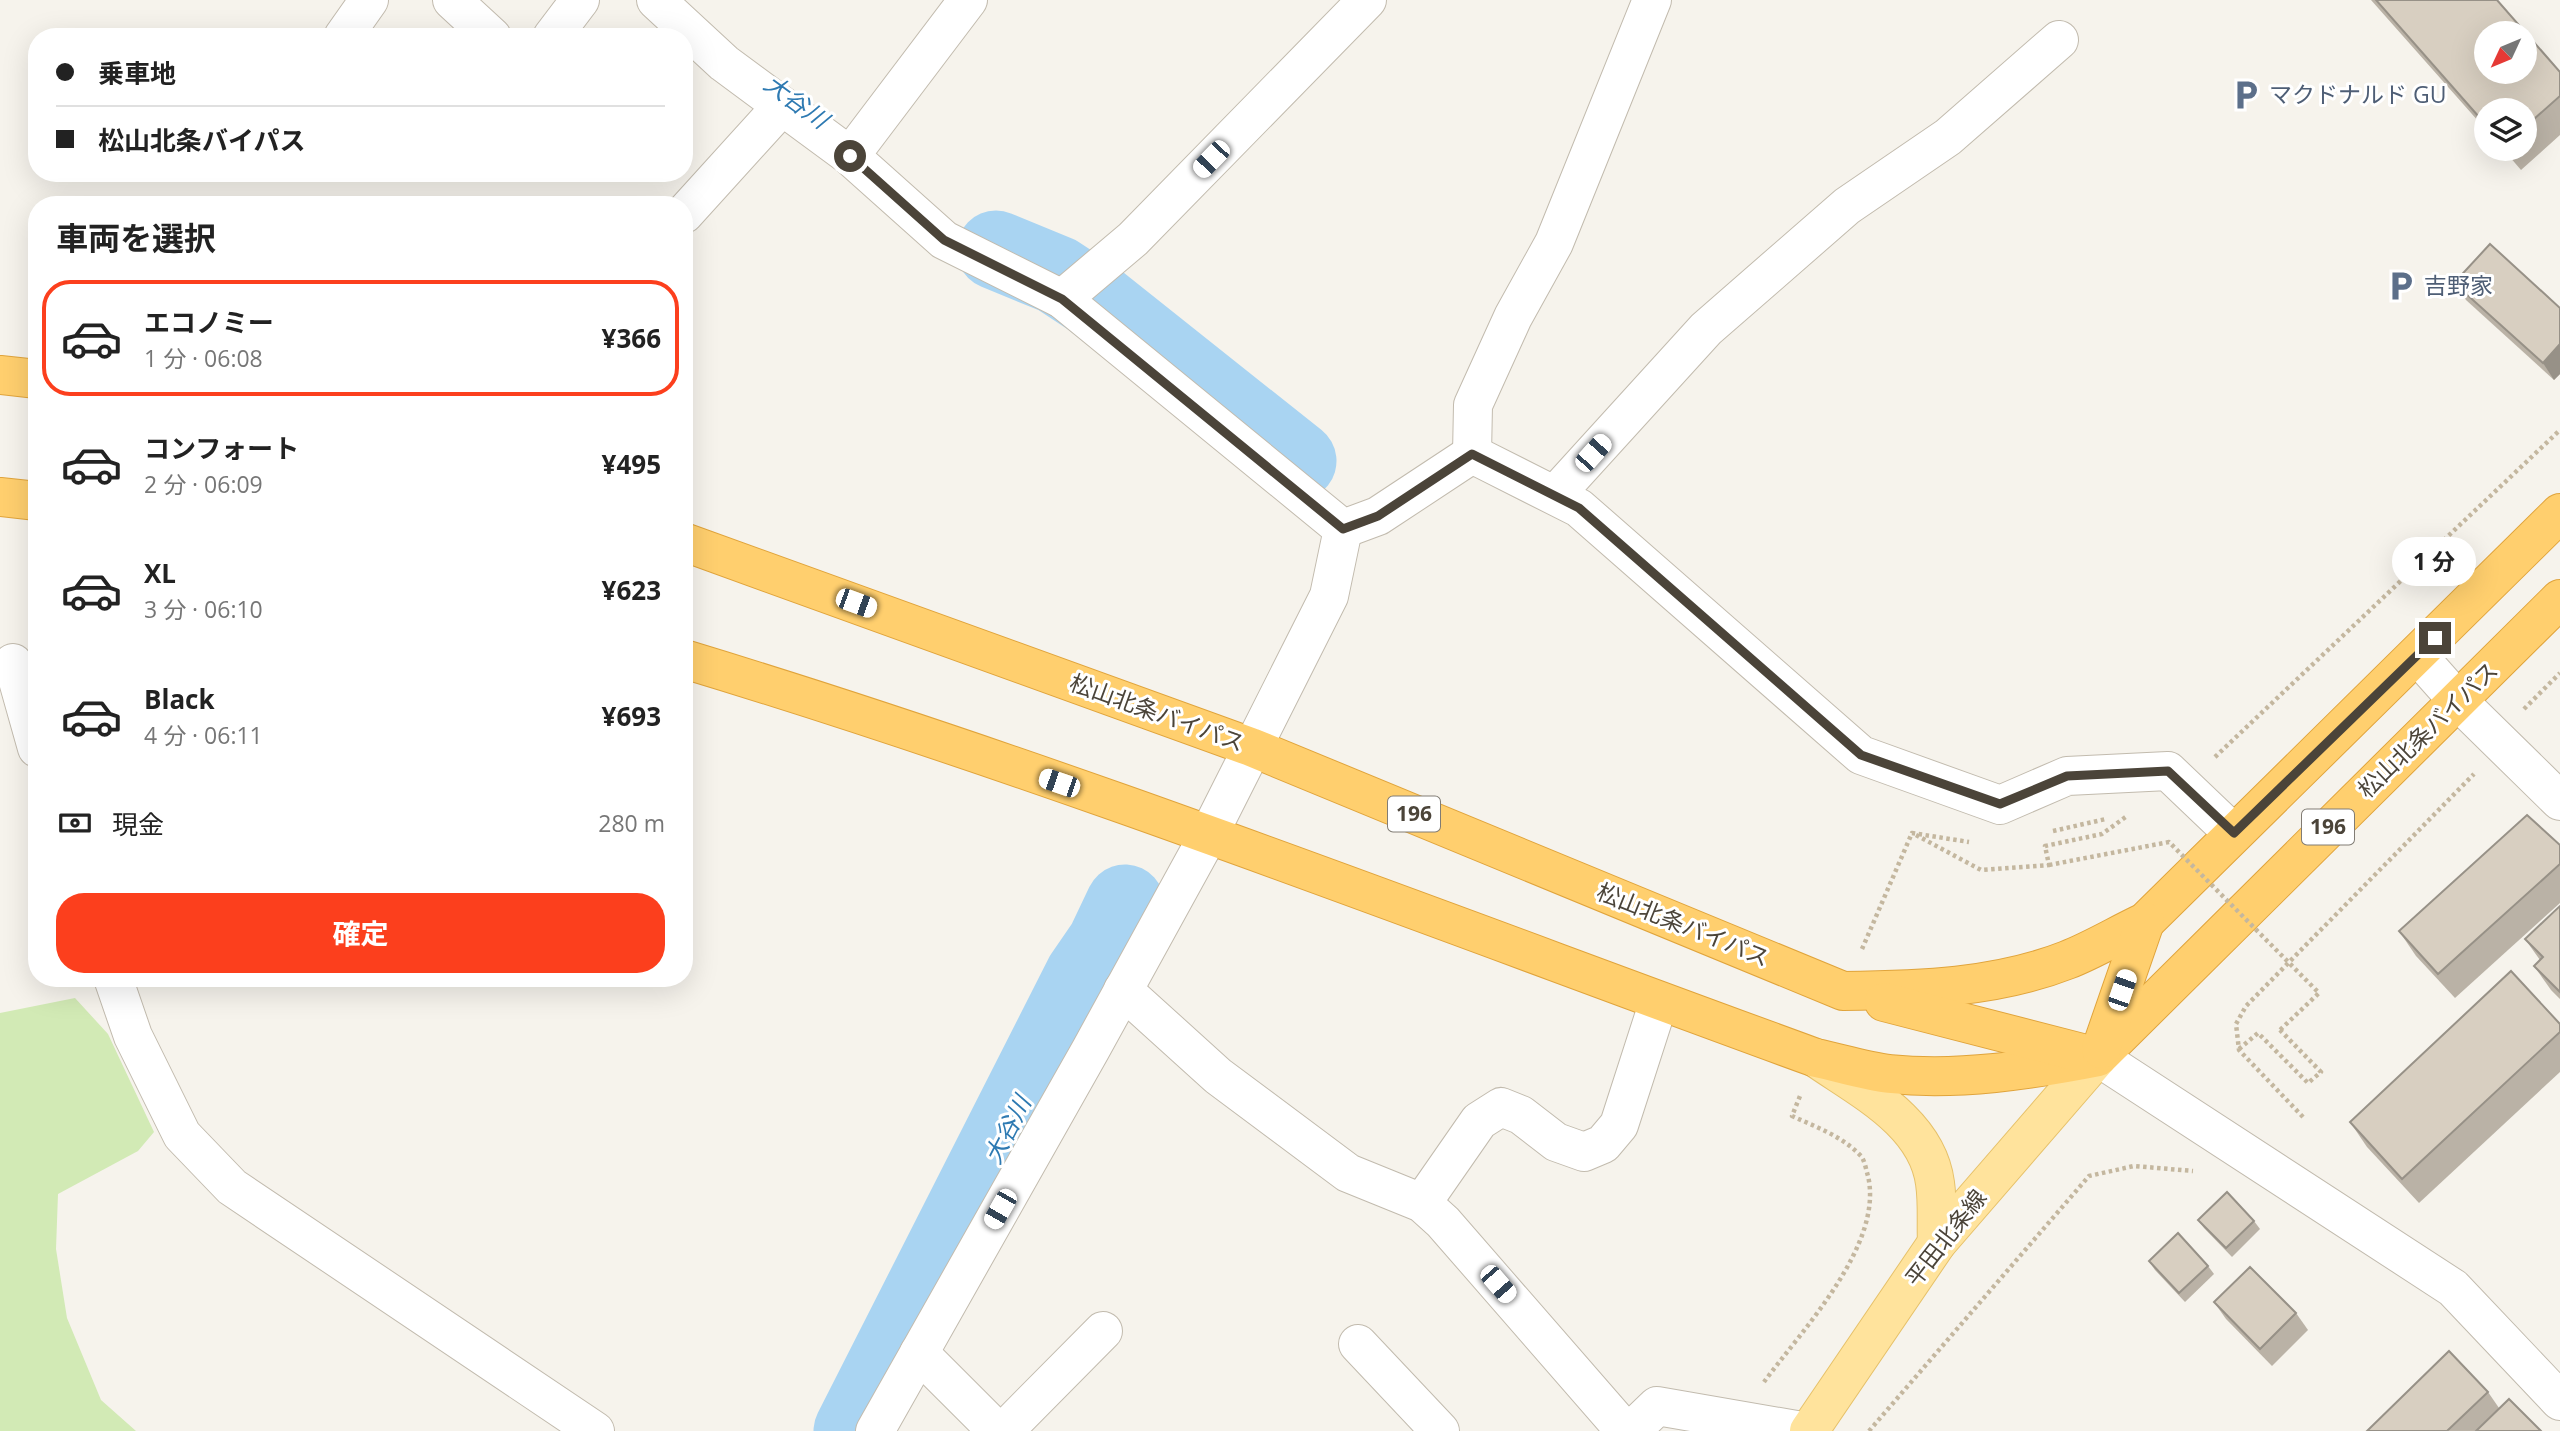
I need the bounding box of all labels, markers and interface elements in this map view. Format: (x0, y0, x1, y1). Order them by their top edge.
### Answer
north arrow (2474, 21, 2538, 84)
map controls (2474, 21, 2537, 161)
text: 乗車地 (98, 55, 176, 91)
water label: 大谷川 (758, 66, 838, 137)
parking icon: マクドナルド GU (2229, 78, 2263, 112)
place label: マクドナルド GU (2269, 78, 2446, 110)
button: layers (2474, 98, 2537, 161)
text: 松山北条バイパス (98, 122, 305, 158)
car (1189, 137, 1234, 181)
route start (834, 140, 866, 172)
text: 車両を選択 (56, 216, 216, 259)
parking icon: 吉野家 (2384, 269, 2418, 303)
place label: 吉野家 (2424, 269, 2493, 301)
text: エコノミー (144, 304, 274, 340)
icon: car (60, 307, 123, 370)
text: ¥366 (602, 320, 661, 356)
text: 1 分 · 06:08 (144, 342, 263, 374)
text: コンフォート (144, 430, 299, 466)
car (1572, 430, 1615, 476)
icon: car (60, 433, 123, 496)
text: ¥495 (602, 446, 661, 482)
text: 2 分 · 06:09 (144, 468, 263, 500)
callout: 1 分 (2393, 536, 2477, 586)
text: 1 分 (2413, 545, 2455, 577)
text: XL (144, 555, 176, 591)
icon: car (60, 559, 123, 622)
text: ¥623 (602, 572, 661, 608)
car (833, 586, 880, 620)
text: 3 分 · 06:10 (144, 593, 263, 625)
route end (2419, 622, 2451, 654)
street label: 松山北条バイパス (2350, 654, 2504, 805)
street label: 松山北条バイパス (1066, 666, 1249, 758)
text: Black (144, 681, 215, 717)
icon: car (60, 685, 123, 748)
text: ¥693 (602, 698, 661, 734)
text: 4 分 · 06:11 (144, 719, 263, 751)
car (1036, 766, 1083, 800)
road number: 196 (1388, 796, 1440, 832)
icon: cash (56, 804, 94, 842)
text: 現金 (112, 806, 164, 842)
text: 280 m (598, 807, 665, 839)
road number: 196 (2302, 810, 2354, 844)
street label: 松山北条バイパス (1592, 875, 1774, 973)
button: 確定 (56, 893, 665, 973)
car (2106, 967, 2139, 1013)
water label: 大谷川 (976, 1087, 1039, 1169)
street label: 平田北条線 (1897, 1182, 1993, 1293)
car (981, 1186, 1020, 1232)
car (1477, 1261, 1520, 1307)

